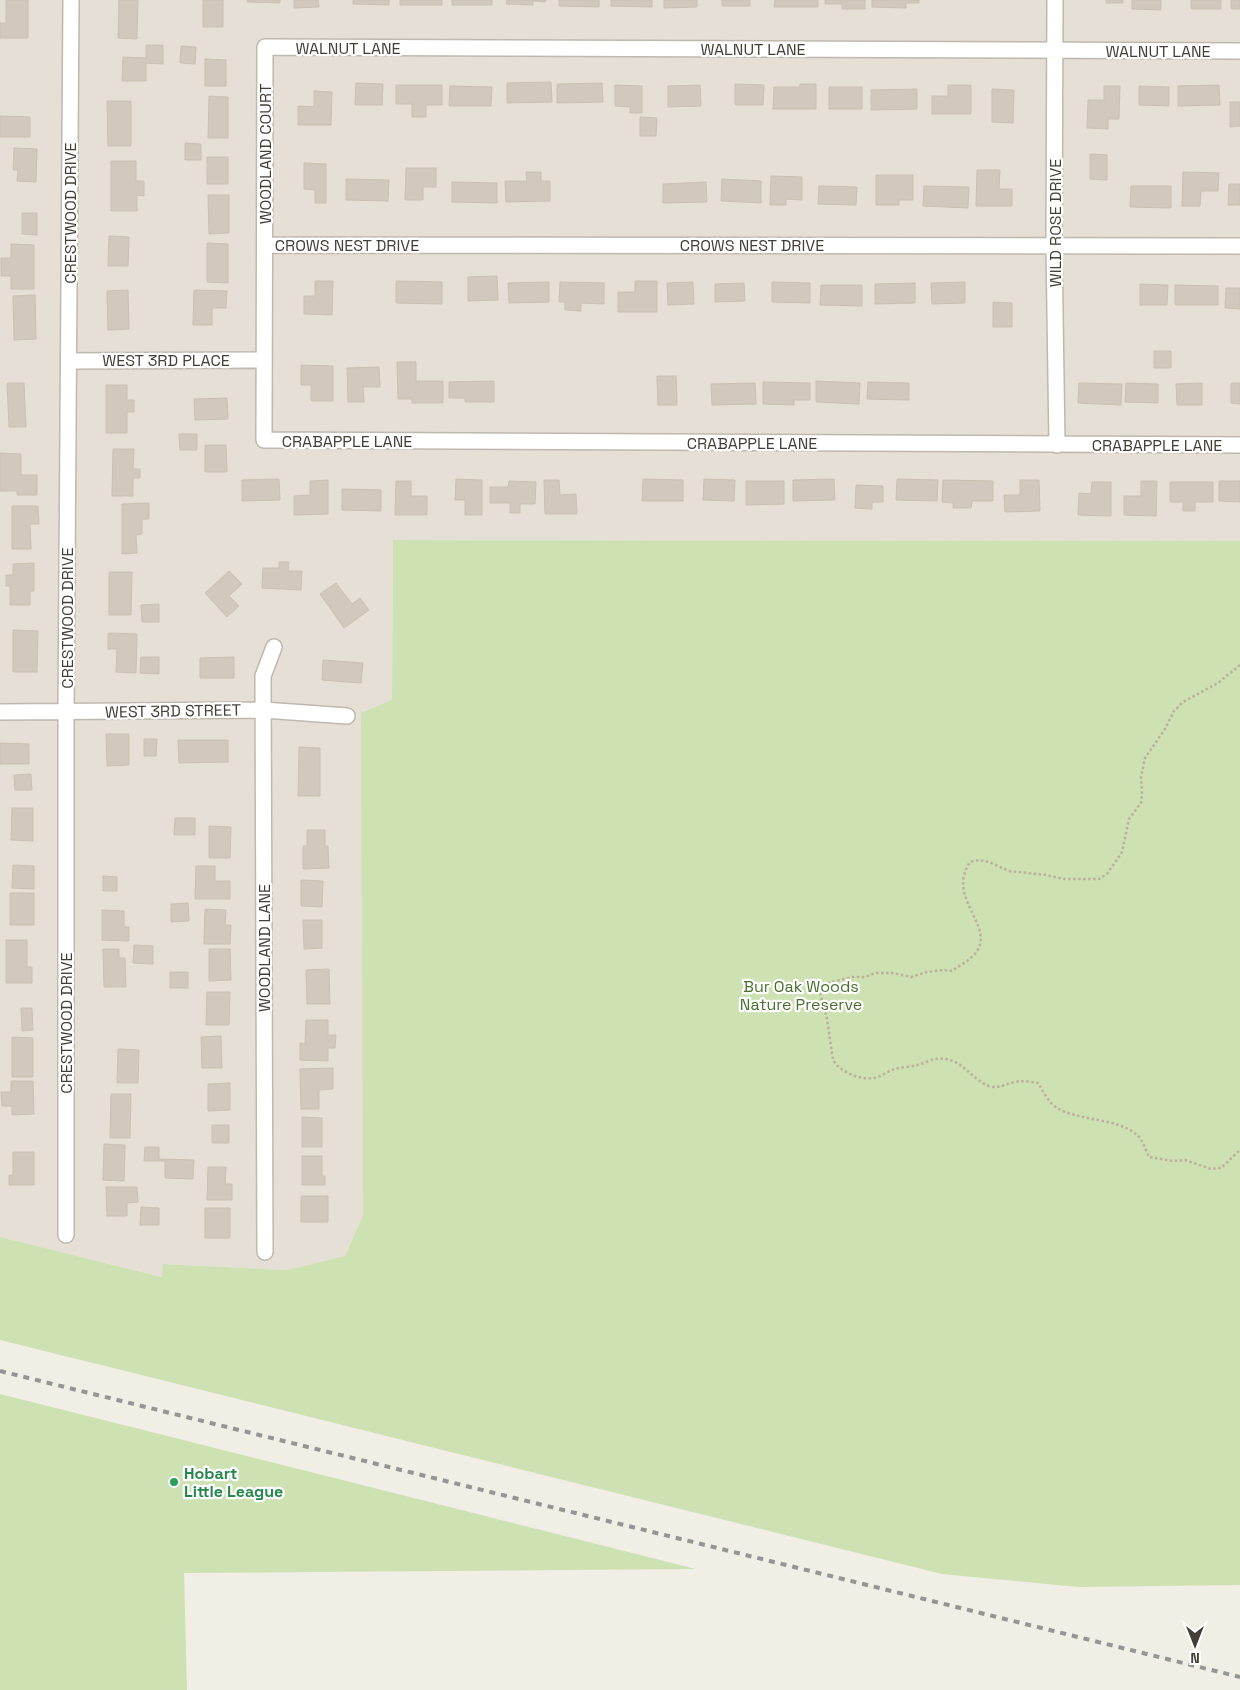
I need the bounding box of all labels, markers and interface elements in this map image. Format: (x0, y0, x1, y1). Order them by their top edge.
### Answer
street label: WALNUT LANE (295, 38, 401, 59)
street label: WALNUT LANE (700, 39, 806, 60)
street label: WALNUT LANE (1105, 41, 1211, 62)
street label: WOODLAND COURT (255, 84, 276, 224)
street label: CRESTWOOD DRIVE (60, 142, 81, 284)
street label: WILD ROSE DRIVE (1045, 159, 1066, 287)
street label: CROWS NEST DRIVE (275, 235, 419, 256)
street label: CROWS NEST DRIVE (680, 235, 824, 256)
street label: WEST 3RD PLACE (102, 350, 230, 371)
street label: CRABAPPLE LANE (282, 431, 412, 452)
street label: CRABAPPLE LANE (687, 433, 817, 454)
street label: CRABAPPLE LANE (1092, 435, 1222, 456)
street label: CRESTWOOD DRIVE (57, 547, 78, 689)
street label: WEST 3RD STREET (105, 699, 241, 723)
street label: WOODLAND LANE (254, 884, 275, 1012)
street label: CRESTWOOD DRIVE (56, 952, 77, 1094)
park label: Bur Oak Woods Nature Preserve (740, 976, 862, 1015)
place label: Hobart Little League (184, 1463, 283, 1502)
marker: Hobart Little League (168, 1476, 180, 1488)
north arrow (1170, 1620, 1220, 1670)
text: N (1190, 1649, 1200, 1667)

